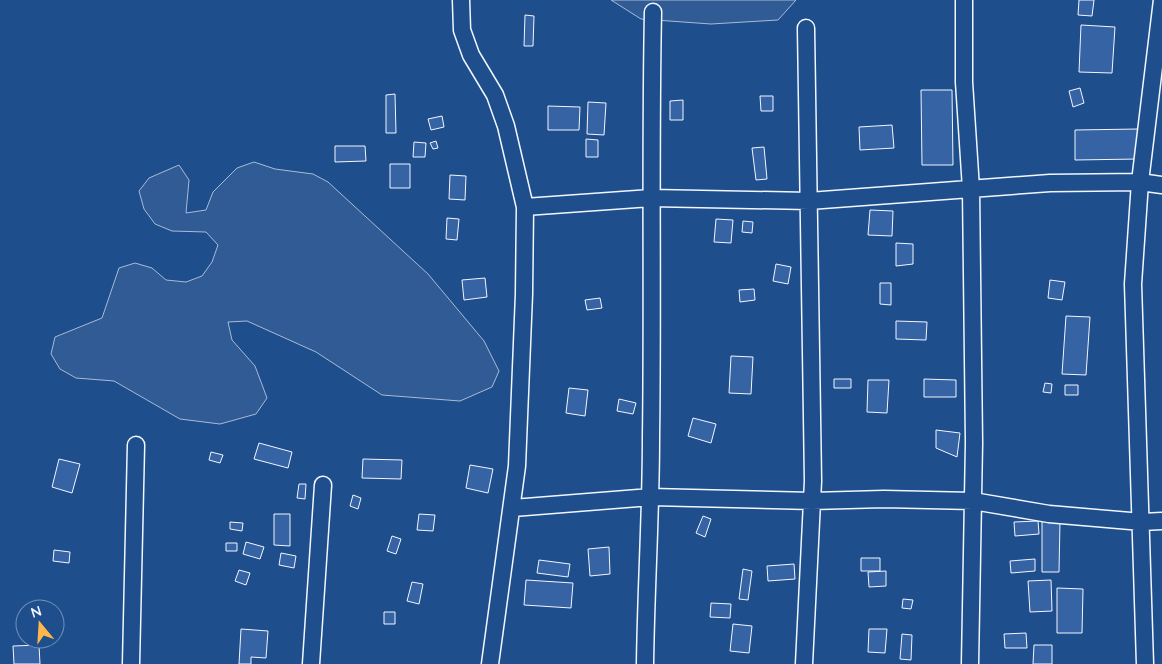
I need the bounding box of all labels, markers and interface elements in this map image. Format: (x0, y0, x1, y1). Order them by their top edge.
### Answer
north arrow (15, 599, 65, 649)
text: N (28, 601, 44, 622)

